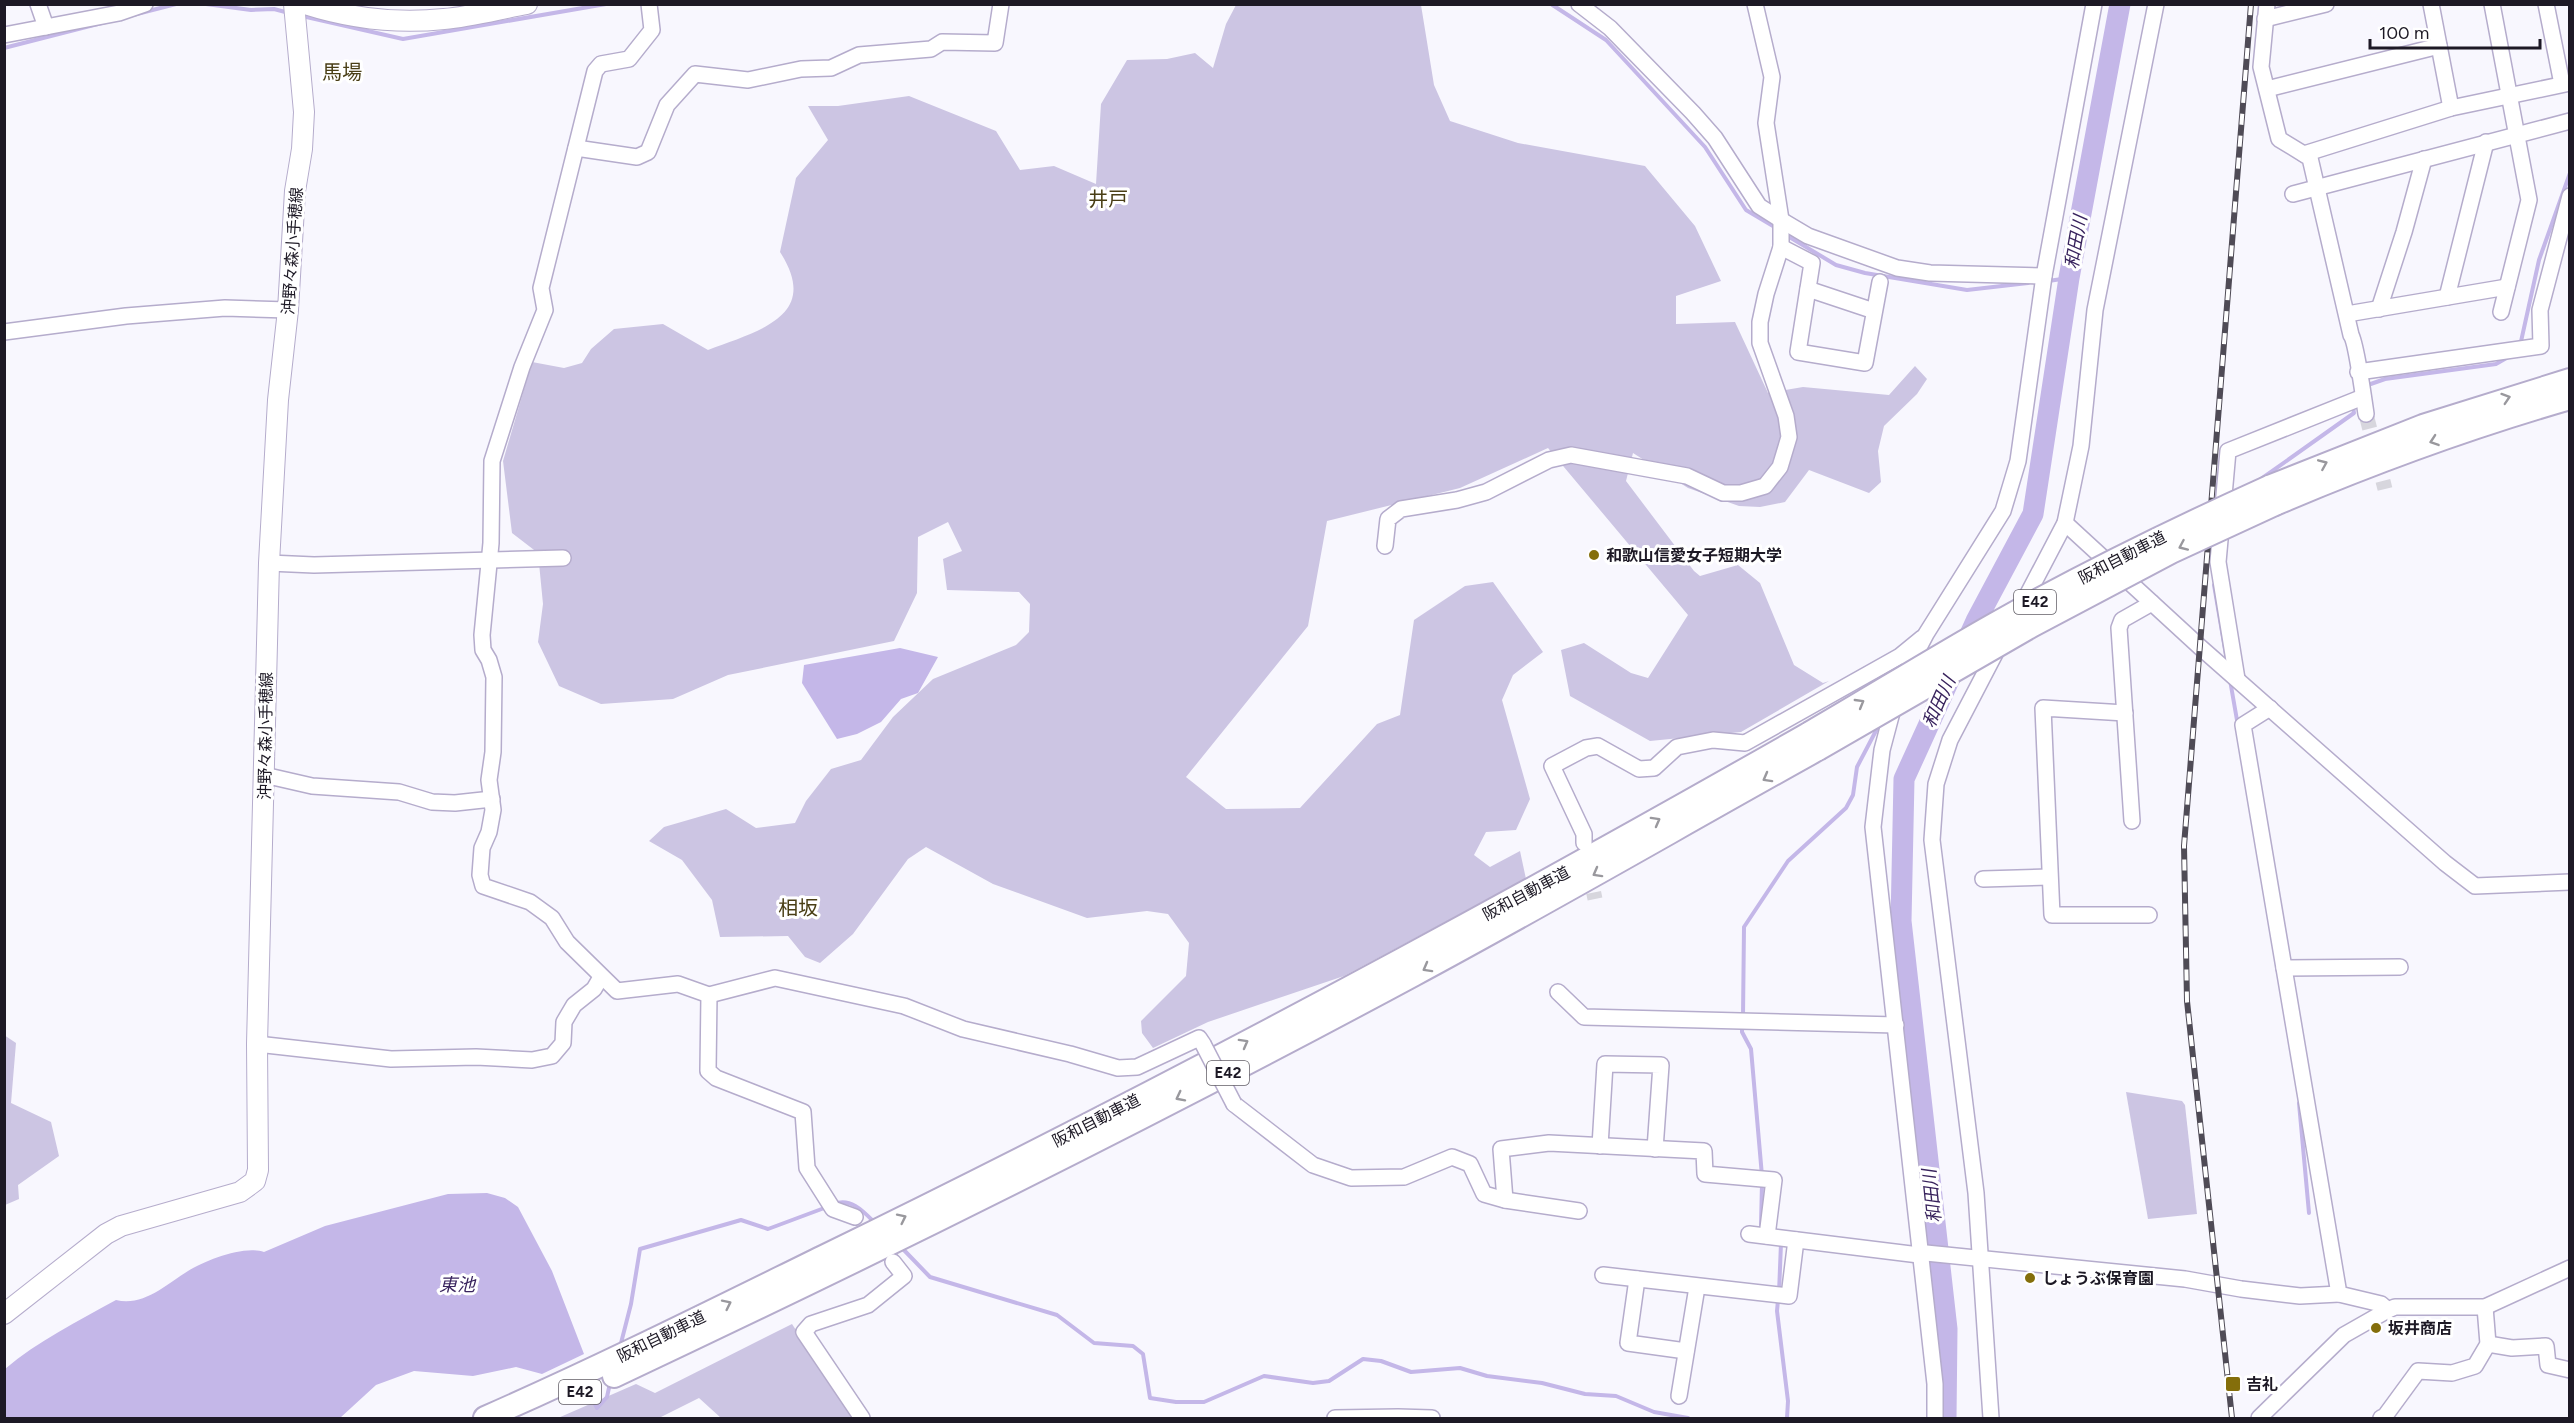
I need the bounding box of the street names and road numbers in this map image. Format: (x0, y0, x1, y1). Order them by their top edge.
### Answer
street label: 沖野々森小手穂線 (279, 187, 306, 316)
street label: 阪和自動車道 (2075, 527, 2169, 588)
road number: E42 (2014, 590, 2056, 614)
street label: 沖野々森小手穂線 (255, 672, 276, 800)
street label: 阪和自動車道 (1479, 863, 1573, 924)
road number: E42 (1207, 1061, 1249, 1085)
street label: 阪和自動車道 (1049, 1090, 1143, 1151)
street label: 阪和自動車道 (614, 1307, 709, 1366)
road number: E42 (559, 1380, 601, 1404)

